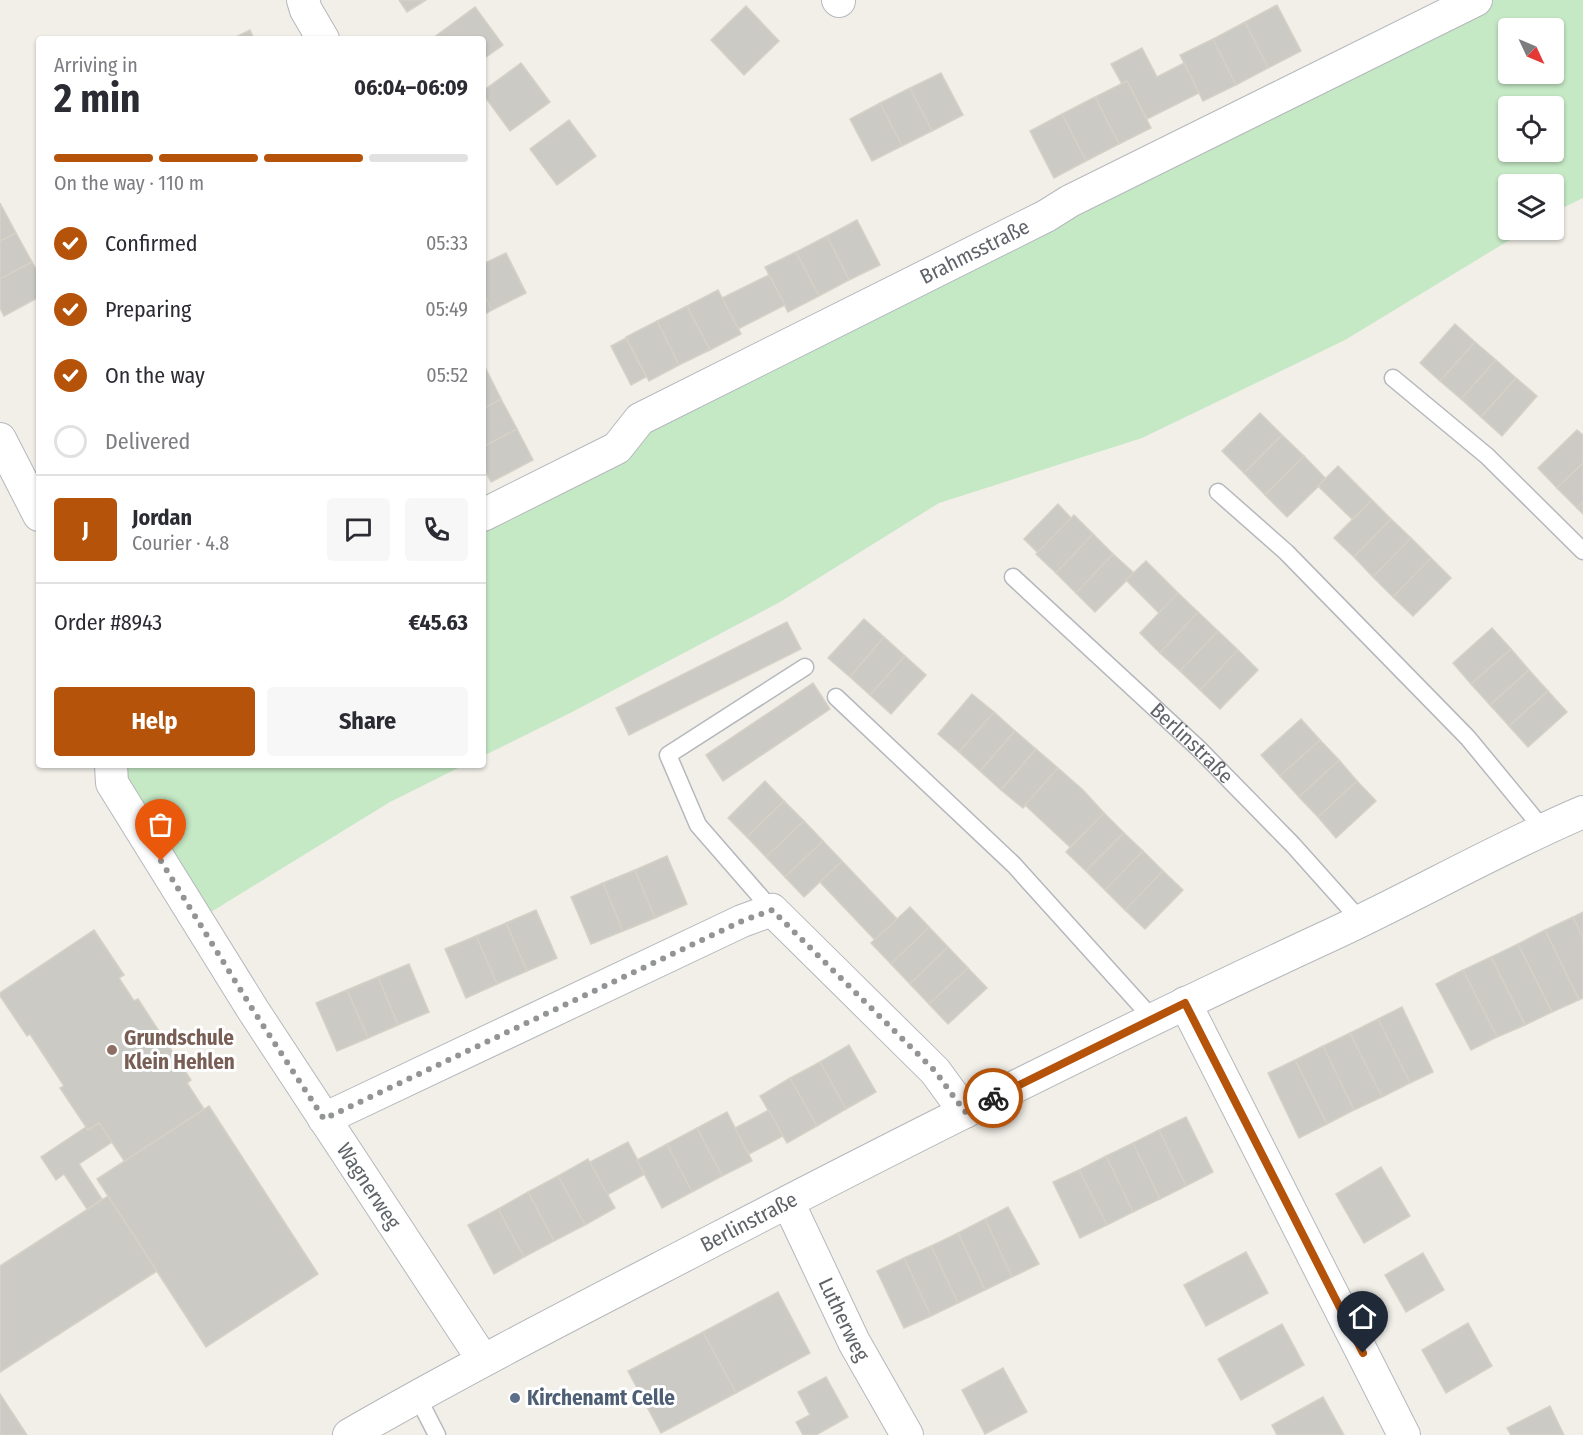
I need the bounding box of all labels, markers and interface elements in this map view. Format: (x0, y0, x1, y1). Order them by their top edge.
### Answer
north arrow (1498, 18, 1564, 84)
map controls (1498, 18, 1564, 240)
text: Arriving in (54, 53, 138, 77)
text: 06:04–06:09 (354, 74, 468, 101)
text: 2 min (54, 76, 140, 122)
button: locate (1498, 96, 1564, 162)
text: On the way · 110 m (54, 171, 204, 195)
button: layers (1498, 174, 1564, 240)
street label: Brahmsstraße (916, 213, 1034, 290)
icon: check (54, 227, 87, 260)
text: Confirmed (105, 230, 198, 257)
text: 05:33 (426, 231, 468, 255)
icon: check (54, 293, 87, 326)
text: Preparing (105, 296, 191, 323)
text: 05:49 (425, 297, 468, 321)
icon: check (54, 359, 87, 392)
text: On the way (105, 362, 205, 389)
text: 05:52 (426, 363, 468, 387)
text: Delivered (105, 428, 190, 455)
button: chat (327, 498, 390, 561)
button: phone (405, 498, 468, 561)
text: Jordan (132, 504, 192, 531)
text: J (82, 516, 89, 543)
text: Courier · 4.8 (132, 531, 229, 555)
text: Order #8943 (54, 609, 162, 636)
text: €45.63 (408, 609, 468, 636)
button: Help (54, 687, 255, 756)
button: Share (267, 687, 468, 756)
street label: Berlinstraße (1145, 697, 1239, 789)
pin (135, 799, 186, 861)
icon: bag (144, 808, 177, 841)
place label: Grundschule Klein Hehlen (124, 1025, 235, 1075)
marker: Grundschule Klein Hehlen (105, 1043, 119, 1057)
courier (963, 1068, 1023, 1128)
icon: bike (977, 1082, 1010, 1115)
street label: Wagnerweg (331, 1138, 407, 1234)
street label: Berlinstraße (696, 1186, 802, 1258)
street label: Lutherweg (813, 1273, 875, 1366)
pin (1337, 1291, 1388, 1353)
icon: home (1346, 1300, 1379, 1333)
place label: Kirchenamt Celle (527, 1385, 675, 1411)
marker: Kirchenamt Celle (508, 1391, 522, 1405)

